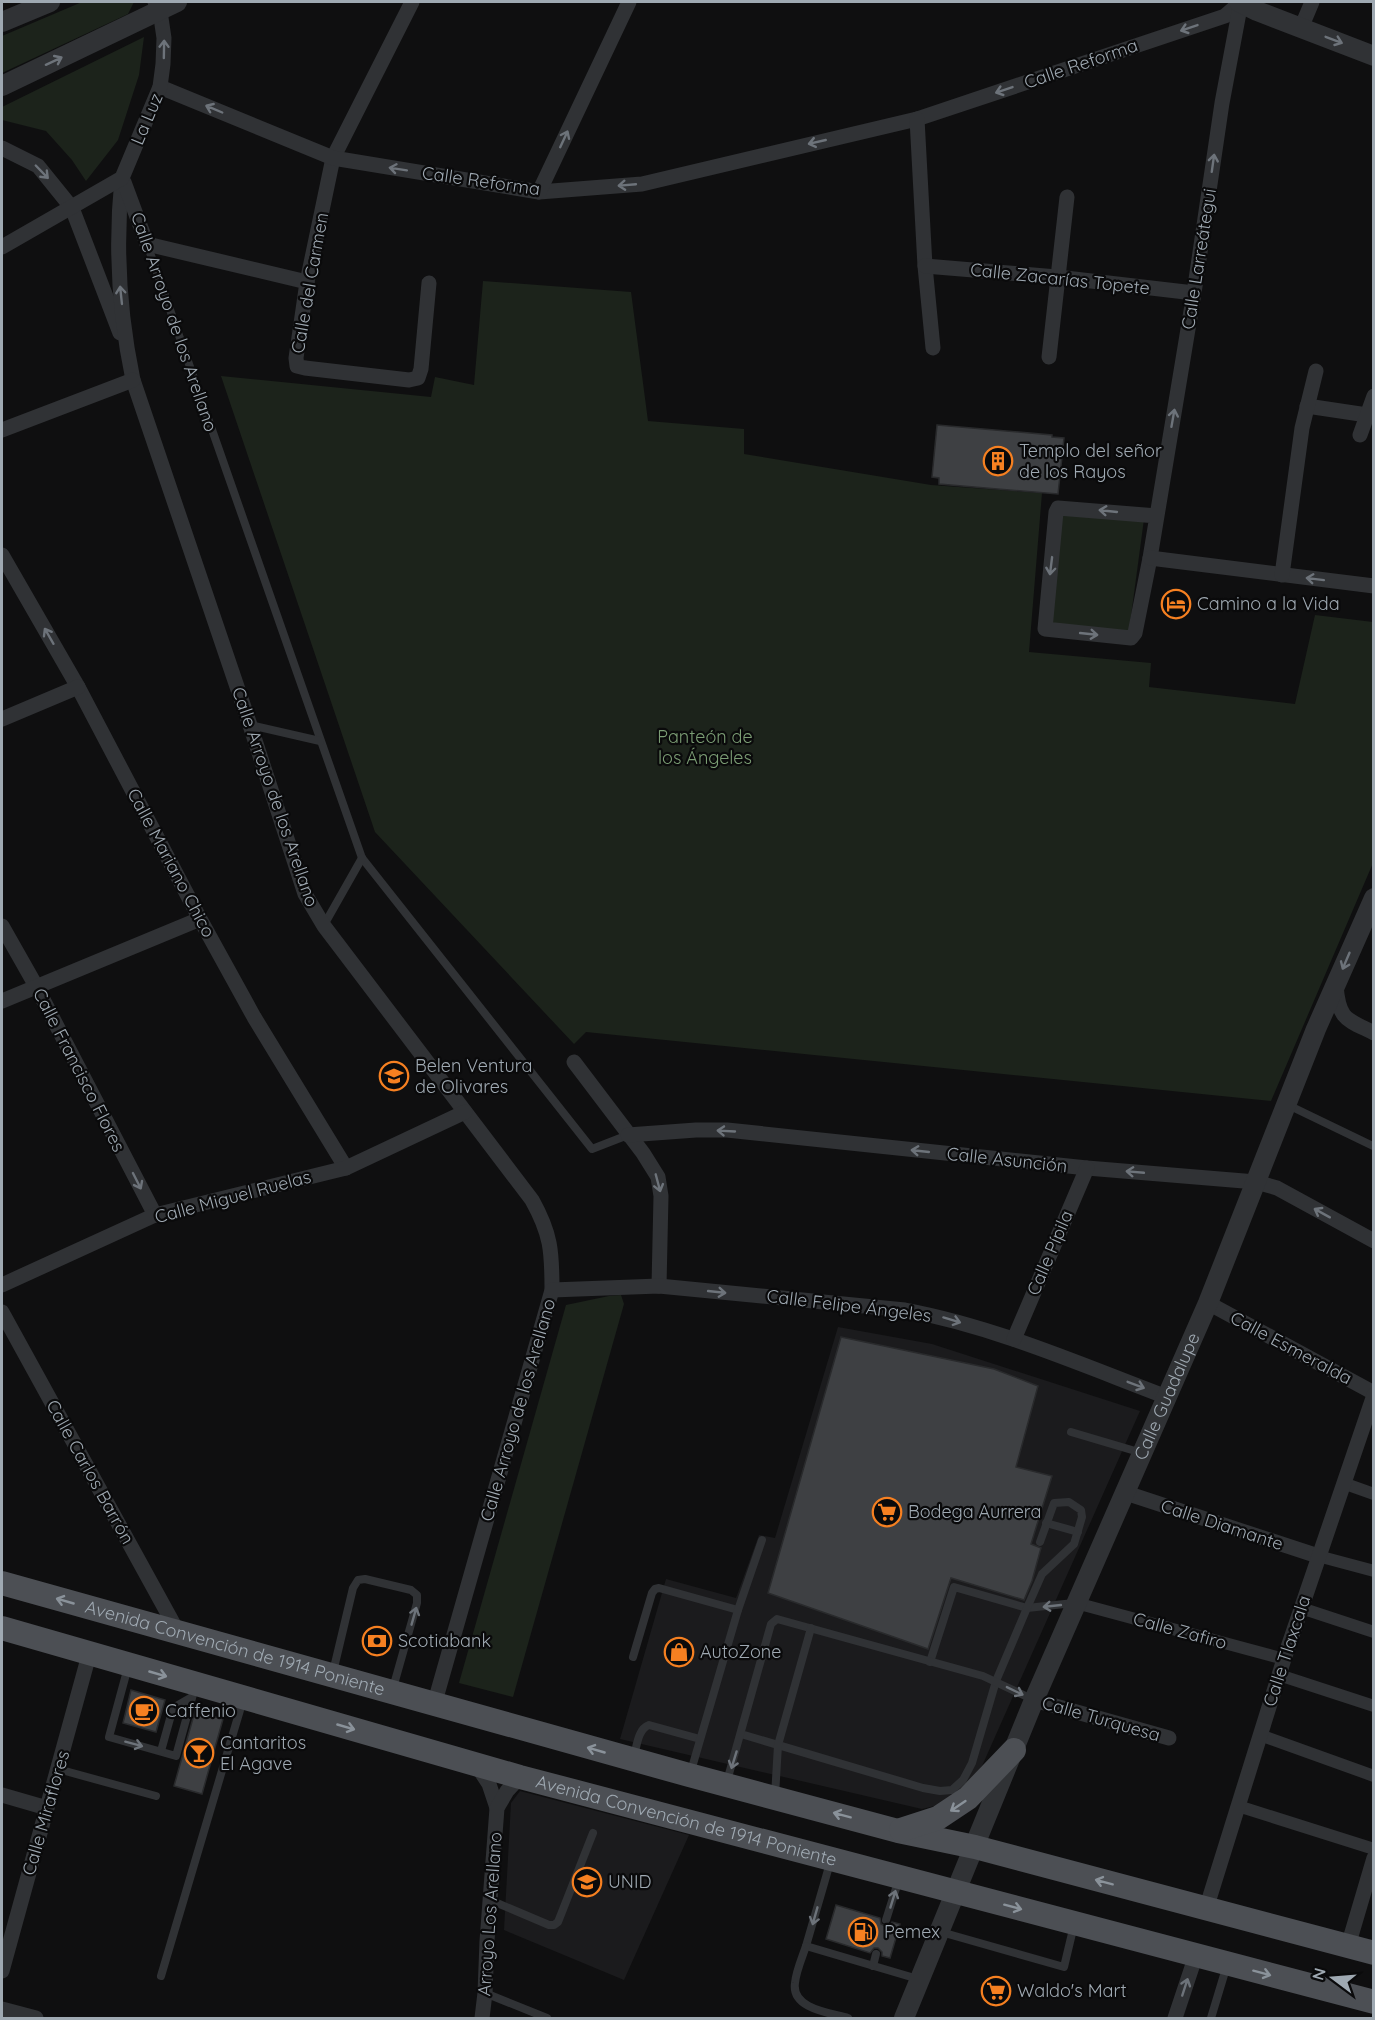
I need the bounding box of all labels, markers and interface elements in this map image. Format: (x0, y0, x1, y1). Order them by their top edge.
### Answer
one-way arrow (1180, 23, 1199, 34)
street label: Calle Reforma (1021, 33, 1141, 94)
one-way arrow (1324, 36, 1342, 47)
one-way arrow (158, 39, 169, 59)
one-way arrow (45, 55, 63, 67)
one-way arrow (995, 85, 1014, 96)
street label: La Luz (125, 90, 168, 148)
one-way arrow (205, 103, 224, 114)
one-way arrow (559, 130, 571, 148)
one-way arrow (808, 137, 827, 149)
one-way arrow (1208, 153, 1219, 173)
street label: Calle Reforma (421, 161, 542, 200)
one-way arrow (389, 163, 409, 174)
one-way arrow (34, 165, 49, 180)
one-way arrow (617, 180, 637, 191)
street label: Calle Larreátegui (1176, 187, 1221, 331)
street label: Calle Arroyo de los Arellano (126, 209, 223, 435)
street label: Calle del Carmen (286, 211, 333, 355)
street label: Calle Zacarías Topete (969, 258, 1151, 299)
one-way arrow (115, 285, 126, 305)
one-way arrow (1168, 408, 1179, 428)
place label: Templo del señor de los Rayos (1019, 439, 1162, 483)
building icon: Templo del señor de los Rayos (982, 445, 1014, 477)
one-way arrow (1098, 505, 1118, 516)
one-way arrow (1045, 555, 1056, 575)
one-way arrow (1306, 573, 1326, 584)
hotel icon: Camino a la Vida (1160, 588, 1192, 620)
place label: Camino a la Vida (1197, 592, 1340, 615)
one-way arrow (42, 628, 54, 645)
one-way arrow (1079, 629, 1099, 640)
street label: Calle Arroyo de los Arellano (227, 684, 324, 910)
park label: Panteón de los Ángeles (657, 725, 753, 769)
street label: Calle Mariano Chico (122, 784, 220, 941)
one-way arrow (1340, 952, 1352, 970)
street label: Calle Francisco Flores (28, 984, 131, 1156)
place label: Belen Ventura de Olivares (415, 1054, 532, 1098)
school or university icon: Belen Ventura de Olivares (378, 1060, 410, 1092)
one-way arrow (717, 1125, 736, 1136)
street label: Calle Asunción (946, 1142, 1068, 1177)
one-way arrow (911, 1145, 930, 1156)
street label: Calle Miguel Ruelas (152, 1165, 314, 1228)
one-way arrow (1125, 1166, 1145, 1177)
one-way arrow (132, 1172, 143, 1190)
one-way arrow (653, 1174, 665, 1193)
street label: Calle Pípila (1021, 1207, 1078, 1299)
one-way arrow (1314, 1207, 1331, 1219)
street label: Calle Felipe Ángeles (765, 1284, 933, 1327)
one-way arrow (707, 1287, 727, 1298)
street label: Calle Arroyo de los Arellano (475, 1296, 560, 1524)
street label: Calle Esmeralda (1226, 1306, 1356, 1389)
one-way arrow (942, 1315, 961, 1326)
street label: Calle Guadalupe (1129, 1329, 1205, 1463)
one-way arrow (1126, 1381, 1145, 1392)
street label: Calle Carlos Barrón (41, 1396, 140, 1548)
street label: Calle Diamante (1158, 1494, 1286, 1555)
supermarket icon: Bodega Aurrera (871, 1496, 903, 1528)
place label: Bodega Aurrera (908, 1500, 1042, 1523)
street label: Calle Tlaxcala (1258, 1592, 1315, 1709)
one-way arrow (56, 1595, 75, 1606)
street label: Avenida Convención de 1914 Poniente (83, 1595, 388, 1700)
one-way arrow (1042, 1601, 1062, 1612)
one-way arrow (409, 1607, 420, 1626)
street label: Calle Zafiro (1131, 1607, 1230, 1654)
bank icon: Scotiabank (361, 1625, 393, 1657)
place label: Scotiabank (398, 1629, 491, 1652)
shop icon: AutoZone (663, 1636, 695, 1668)
place label: AutoZone (700, 1640, 781, 1663)
one-way arrow (148, 1669, 167, 1680)
one-way arrow (1006, 1685, 1024, 1697)
street label: Calle Turquesa (1039, 1691, 1163, 1746)
cafe icon: Caffenio (128, 1695, 160, 1727)
place label: Caffenio (165, 1699, 236, 1722)
one-way arrow (336, 1722, 355, 1733)
place label: Cantaritos El Agave (220, 1731, 306, 1775)
bar icon: Cantaritos El Agave (183, 1737, 215, 1769)
one-way arrow (124, 1739, 143, 1750)
one-way arrow (587, 1744, 606, 1755)
street label: Calle Miraflores (17, 1748, 74, 1878)
one-way arrow (728, 1750, 739, 1769)
street label: Avenida Convención de 1914 Poniente (533, 1770, 839, 1871)
one-way arrow (949, 1799, 966, 1812)
one-way arrow (833, 1809, 852, 1821)
street label: Arroyo Los Arellano (472, 1831, 507, 1997)
school or university icon: UNID (571, 1866, 603, 1898)
place label: UNID (608, 1870, 651, 1893)
one-way arrow (1095, 1875, 1114, 1887)
one-way arrow (888, 1890, 899, 1909)
one-way arrow (1003, 1902, 1022, 1914)
one-way arrow (809, 1906, 820, 1925)
fuel station icon: Pemex (847, 1916, 879, 1948)
place label: Pemex (884, 1920, 940, 1943)
north arrow (1303, 1948, 1363, 2008)
text: N (1307, 1965, 1330, 1982)
one-way arrow (1253, 1968, 1272, 1979)
supermarket icon: Waldo's Mart (980, 1975, 1012, 2007)
one-way arrow (1181, 1978, 1192, 1997)
place label: Waldo's Mart (1017, 1979, 1127, 2002)

